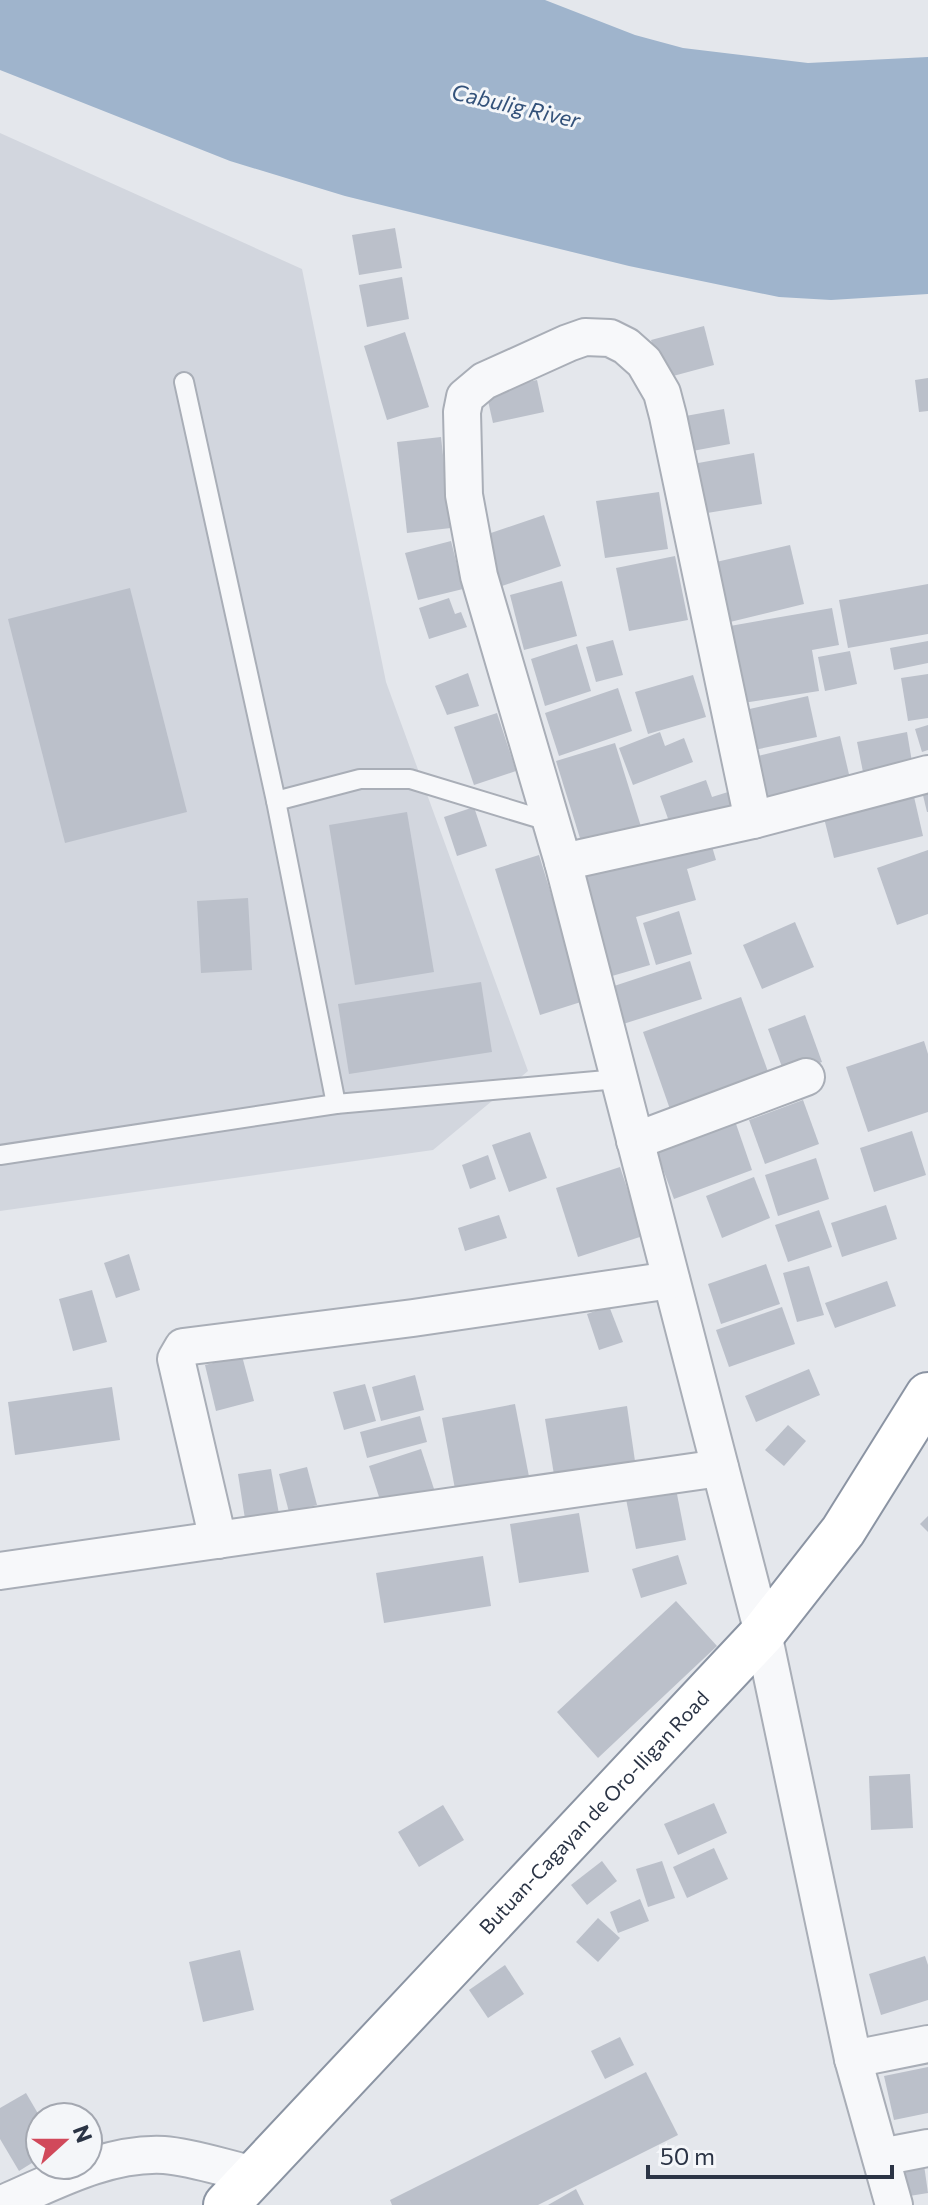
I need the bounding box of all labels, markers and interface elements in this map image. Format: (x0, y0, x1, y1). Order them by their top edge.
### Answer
water label: Cabulig River (449, 78, 584, 134)
street label: Butuan-Cagayan de Oro-Iligan Road (474, 1686, 713, 1939)
north arrow (24, 2101, 104, 2181)
text: N (68, 2121, 99, 2146)
scale bar (648, 2129, 892, 2179)
text: 50 m (660, 2141, 715, 2170)

